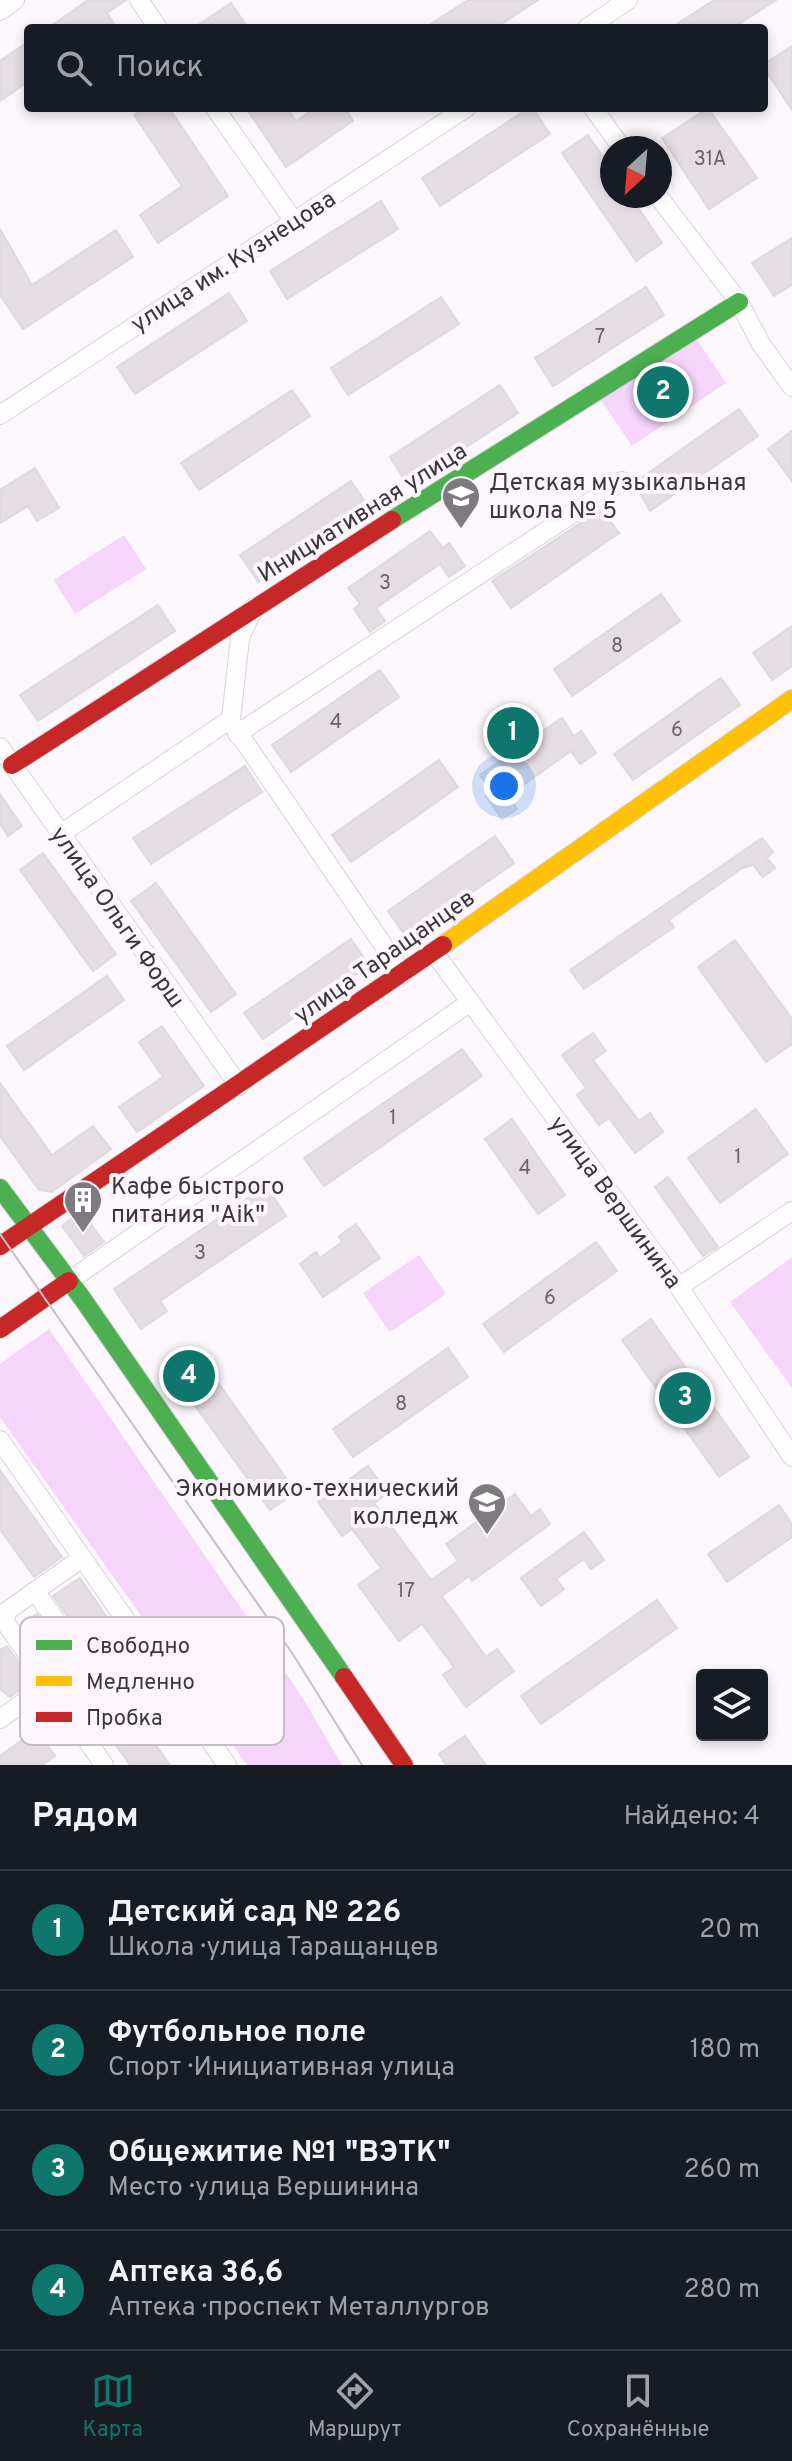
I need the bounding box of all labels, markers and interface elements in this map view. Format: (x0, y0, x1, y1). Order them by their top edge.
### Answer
search box (24, 24, 768, 112)
icon: search (52, 46, 96, 90)
text: Поиск (116, 50, 204, 87)
north arrow (600, 136, 672, 208)
house number: 31А (694, 147, 726, 173)
street label: улица им. Кузнецова (126, 185, 342, 340)
house number: 7 (595, 325, 605, 351)
pin: 2 (637, 362, 689, 422)
street label: Инициативная улица (253, 437, 473, 590)
place label: Детская музыкальная школа № 5 (489, 469, 747, 527)
school or university icon: Детская музыкальная школа № 5 (440, 475, 482, 530)
house number: 3 (379, 571, 391, 597)
house number: 8 (611, 634, 623, 660)
pin: 1 (487, 703, 539, 763)
house number: 4 (330, 710, 342, 736)
house number: 6 (671, 718, 683, 744)
your location (484, 766, 524, 806)
street label: улица Ольги Форш (42, 822, 190, 1015)
street label: улица Таращанцев (289, 884, 482, 1031)
house number: 1 (389, 1106, 397, 1132)
street label: улица Вершинина (542, 1111, 687, 1296)
house number: 1 (734, 1145, 742, 1171)
house number: 4 (519, 1156, 531, 1182)
place label: Кафе быстрого питания "Aik" (111, 1173, 285, 1231)
building icon: Кафе быстрого питания "Aik" (62, 1179, 104, 1234)
house number: 3 (194, 1241, 206, 1267)
house number: 6 (544, 1286, 556, 1312)
pin: 4 (163, 1346, 215, 1406)
pin: 3 (659, 1368, 711, 1428)
house number: 8 (395, 1392, 407, 1418)
place label: Экономико-технический колледж (176, 1475, 459, 1533)
school or university icon: Экономико-технический колледж (466, 1481, 508, 1536)
house number: 17 (397, 1579, 415, 1605)
legend (20, 1617, 284, 1745)
text: Свободно (86, 1634, 190, 1661)
map controls (696, 1669, 768, 1741)
button: layers (696, 1669, 768, 1741)
text: Медленно (86, 1670, 195, 1697)
text: Пробка (86, 1706, 163, 1733)
text: Рядом (32, 1796, 139, 1839)
text: Найдено: 4 (624, 1801, 760, 1834)
text: Детский сад № 226 (108, 1895, 401, 1932)
text: 1 (53, 1914, 63, 1947)
text: 20 m (699, 1914, 760, 1947)
text: Школа · улица Таращанцев (108, 1932, 439, 1965)
text: Футбольное поле (108, 2015, 366, 2052)
text: 2 (50, 2034, 66, 2067)
text: 180 m (690, 2034, 760, 2067)
text: Спорт · Инициативная улица (108, 2052, 455, 2085)
text: Общежитие №1 "ВЭТК" (108, 2135, 450, 2172)
text: 3 (50, 2154, 66, 2187)
text: 260 m (684, 2154, 760, 2187)
text: Место · улица Вершинина (108, 2172, 419, 2205)
text: Аптека 36,6 (108, 2255, 283, 2292)
text: 4 (50, 2274, 66, 2307)
text: 280 m (684, 2274, 760, 2307)
text: Аптека · проспект Металлургов (108, 2292, 490, 2325)
tab: Карта (83, 2369, 143, 2444)
tab: Маршрут (308, 2369, 402, 2444)
tab: Сохранённые (567, 2369, 709, 2444)

